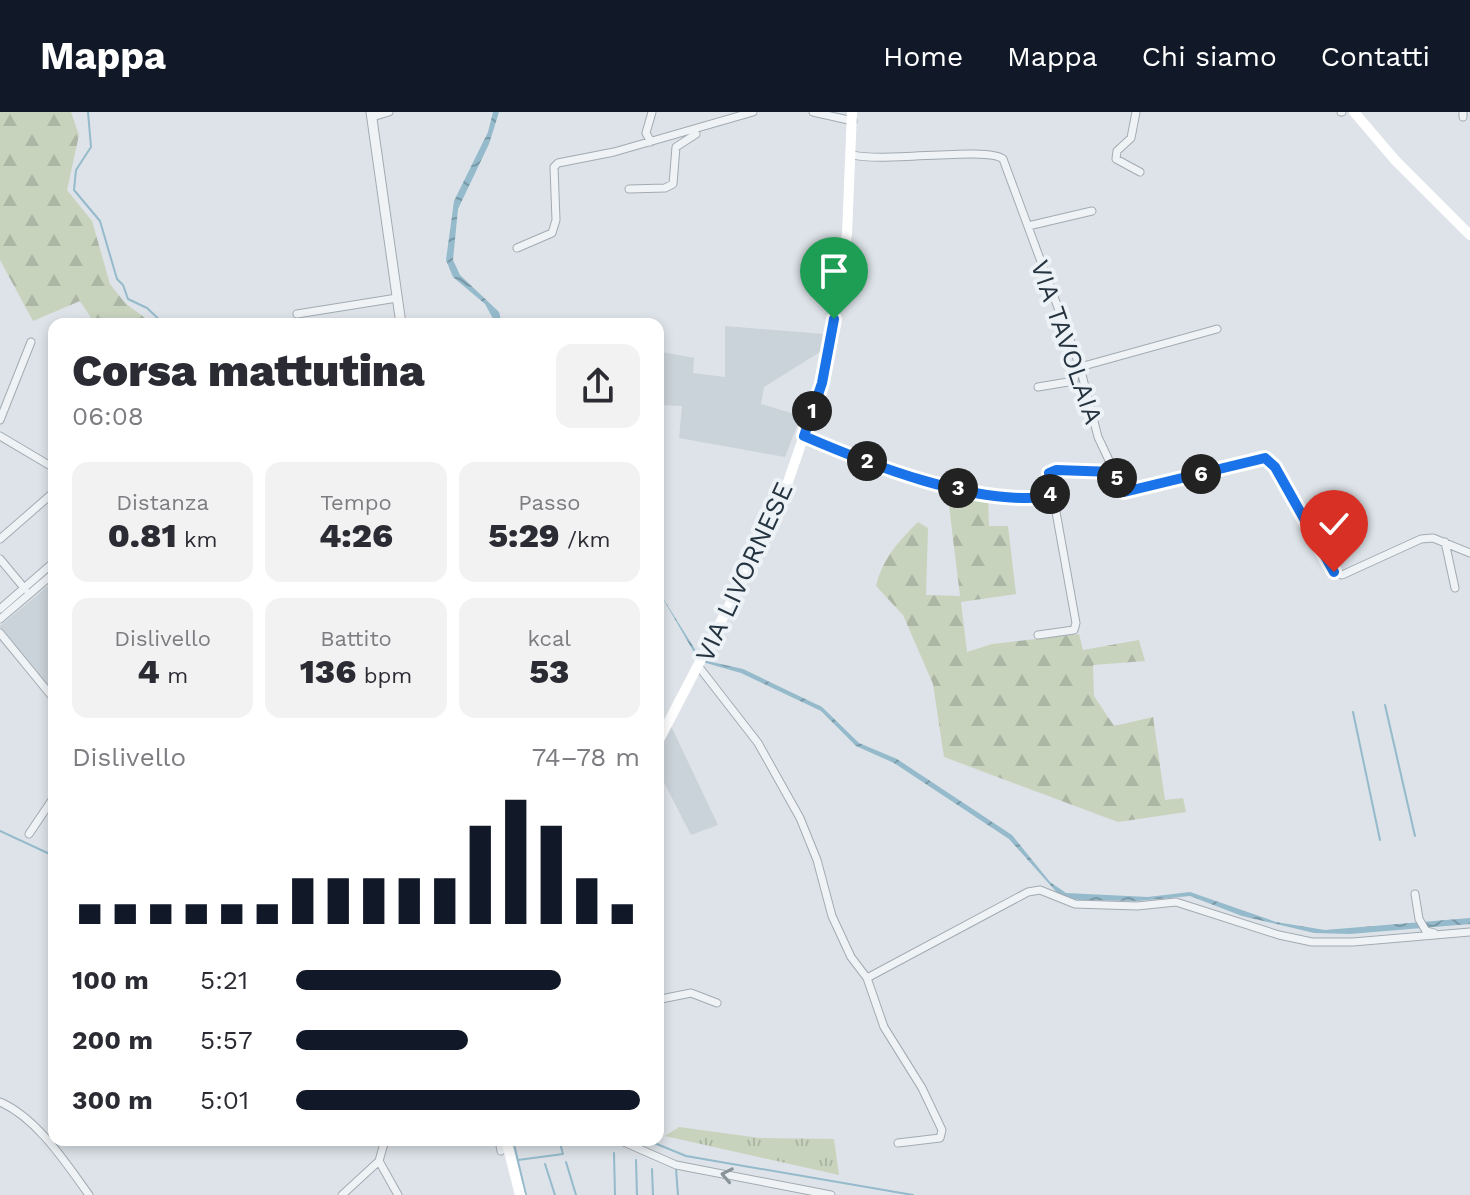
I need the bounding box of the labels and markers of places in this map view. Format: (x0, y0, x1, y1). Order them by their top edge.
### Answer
pin (800, 237, 868, 319)
pin: 1 (792, 391, 832, 431)
pin: 2 (847, 441, 887, 481)
pin: 6 (1181, 454, 1221, 494)
pin: 5 (1097, 458, 1137, 498)
pin: 3 (938, 468, 978, 508)
pin: 4 (1030, 474, 1070, 514)
pin (1300, 490, 1368, 572)

